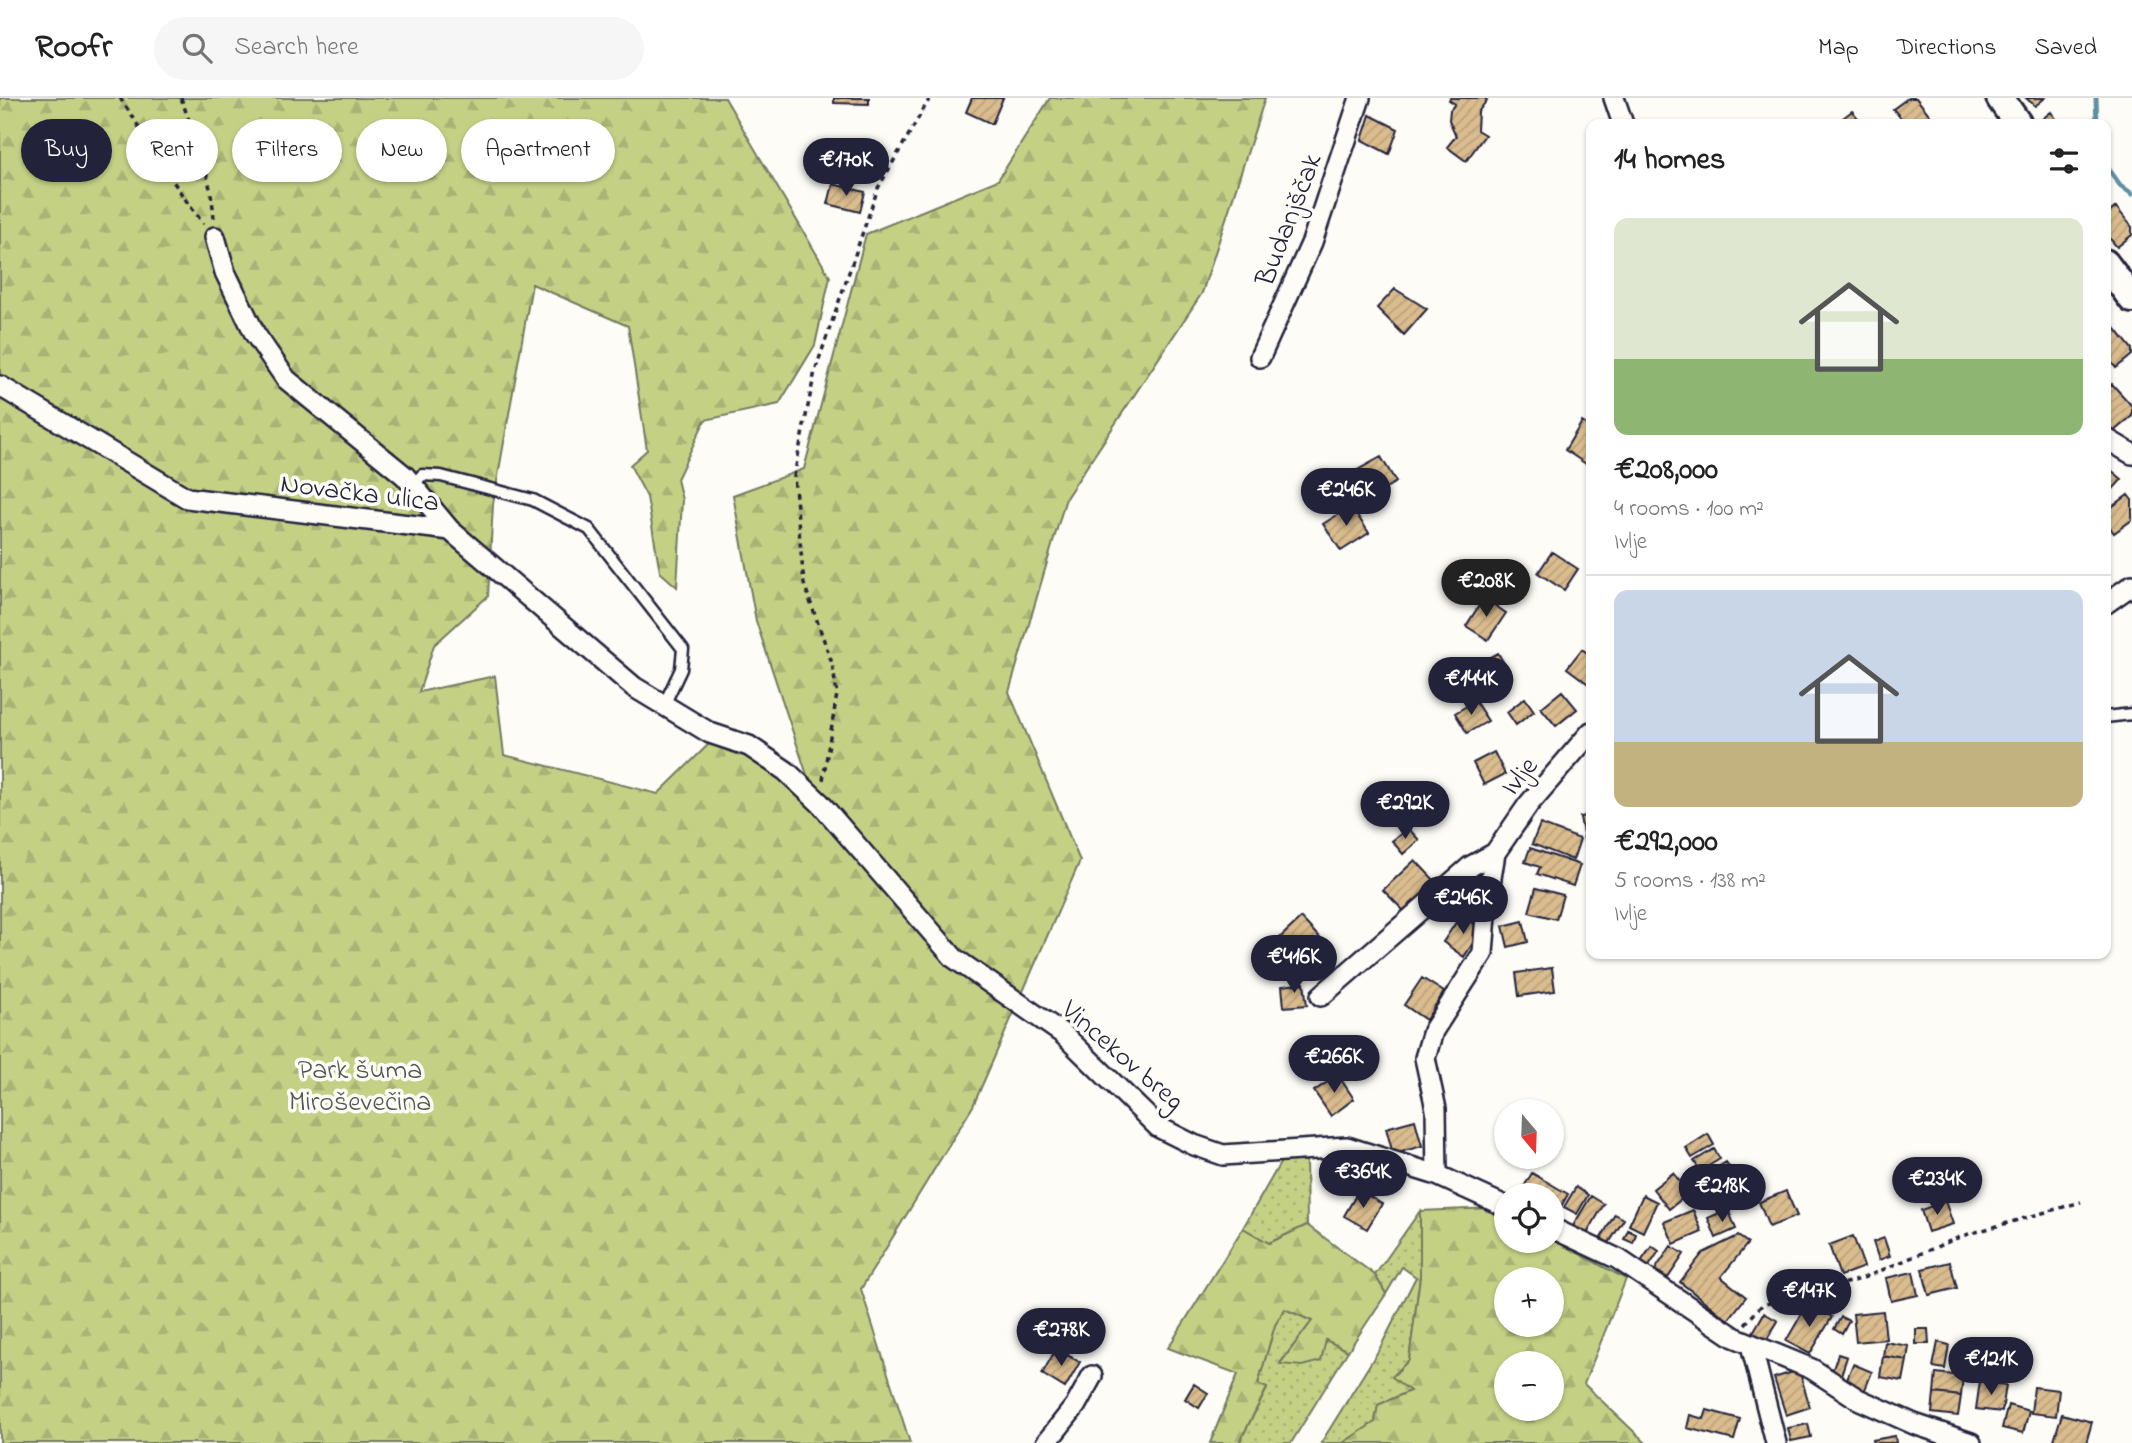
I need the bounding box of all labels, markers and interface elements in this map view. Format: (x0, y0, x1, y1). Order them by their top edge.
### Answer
search box (154, 17, 644, 80)
text: Roofr (35, 24, 112, 72)
icon: search (178, 29, 216, 67)
text: Search here (234, 29, 359, 67)
text: Map (1818, 31, 1859, 66)
text: Directions (1897, 31, 1996, 66)
text: Saved (2034, 31, 2097, 66)
chip: Buy (21, 119, 112, 182)
chip: Rent (126, 119, 218, 182)
chip: Filters (232, 119, 342, 182)
chip: New (356, 119, 447, 182)
chip: Apartment (461, 119, 615, 182)
pin: €170K (797, 139, 895, 198)
text: 14 homes (1614, 139, 1725, 183)
icon: filters (2045, 142, 2083, 180)
text: €170K (819, 144, 873, 177)
street label: Budanjščak (1246, 147, 1335, 293)
icon: home (1786, 264, 1912, 390)
text: €208,000 (1614, 449, 1718, 493)
street label: Novačka ulica (278, 464, 441, 525)
pin: €246K (1297, 468, 1395, 528)
text: €246K (1317, 474, 1375, 507)
text: 4 rooms · 100 m² (1614, 493, 1764, 526)
text: Ivlje (1614, 526, 1647, 559)
pin: €208K (1437, 560, 1535, 619)
text: €208K (1457, 565, 1515, 598)
icon: home (1786, 636, 1912, 762)
pin: €144K (1422, 658, 1520, 717)
text: €144K (1444, 663, 1498, 696)
street label: Ivlje (1492, 748, 1550, 806)
pin: €292K (1356, 782, 1454, 841)
text: €292K (1377, 787, 1433, 820)
text: €292,000 (1614, 821, 1718, 865)
text: 5 rooms · 138 m² (1614, 865, 1766, 898)
pin: €246K (1414, 876, 1512, 936)
text: €246K (1434, 882, 1492, 915)
text: Ivlje (1614, 898, 1647, 931)
pin: €416K (1245, 936, 1343, 995)
text: €416K (1267, 941, 1321, 974)
street label: Vincekov breg (1050, 991, 1192, 1122)
pin: €266K (1285, 1035, 1383, 1095)
text: €266K (1305, 1041, 1363, 1074)
park label: Park šuma Miroševečina (289, 1051, 431, 1124)
north arrow (1494, 1099, 1564, 1169)
map controls (1494, 1099, 1564, 1421)
pin: €364K (1314, 1150, 1412, 1210)
text: €364K (1335, 1156, 1391, 1189)
pin: €234K (1888, 1158, 1986, 1217)
text: €234K (1908, 1163, 1966, 1196)
pin: €218K (1673, 1164, 1771, 1224)
text: €218K (1695, 1170, 1749, 1203)
button: locate (1494, 1183, 1564, 1253)
button: + (1494, 1267, 1564, 1337)
pin: €147K (1760, 1270, 1858, 1329)
text: €147K (1782, 1275, 1836, 1308)
pin: €278K (1012, 1308, 1110, 1368)
text: €278K (1033, 1314, 1089, 1347)
pin: €121K (1942, 1338, 2040, 1397)
text: €121K (1964, 1343, 2018, 1376)
button: − (1494, 1351, 1564, 1421)

